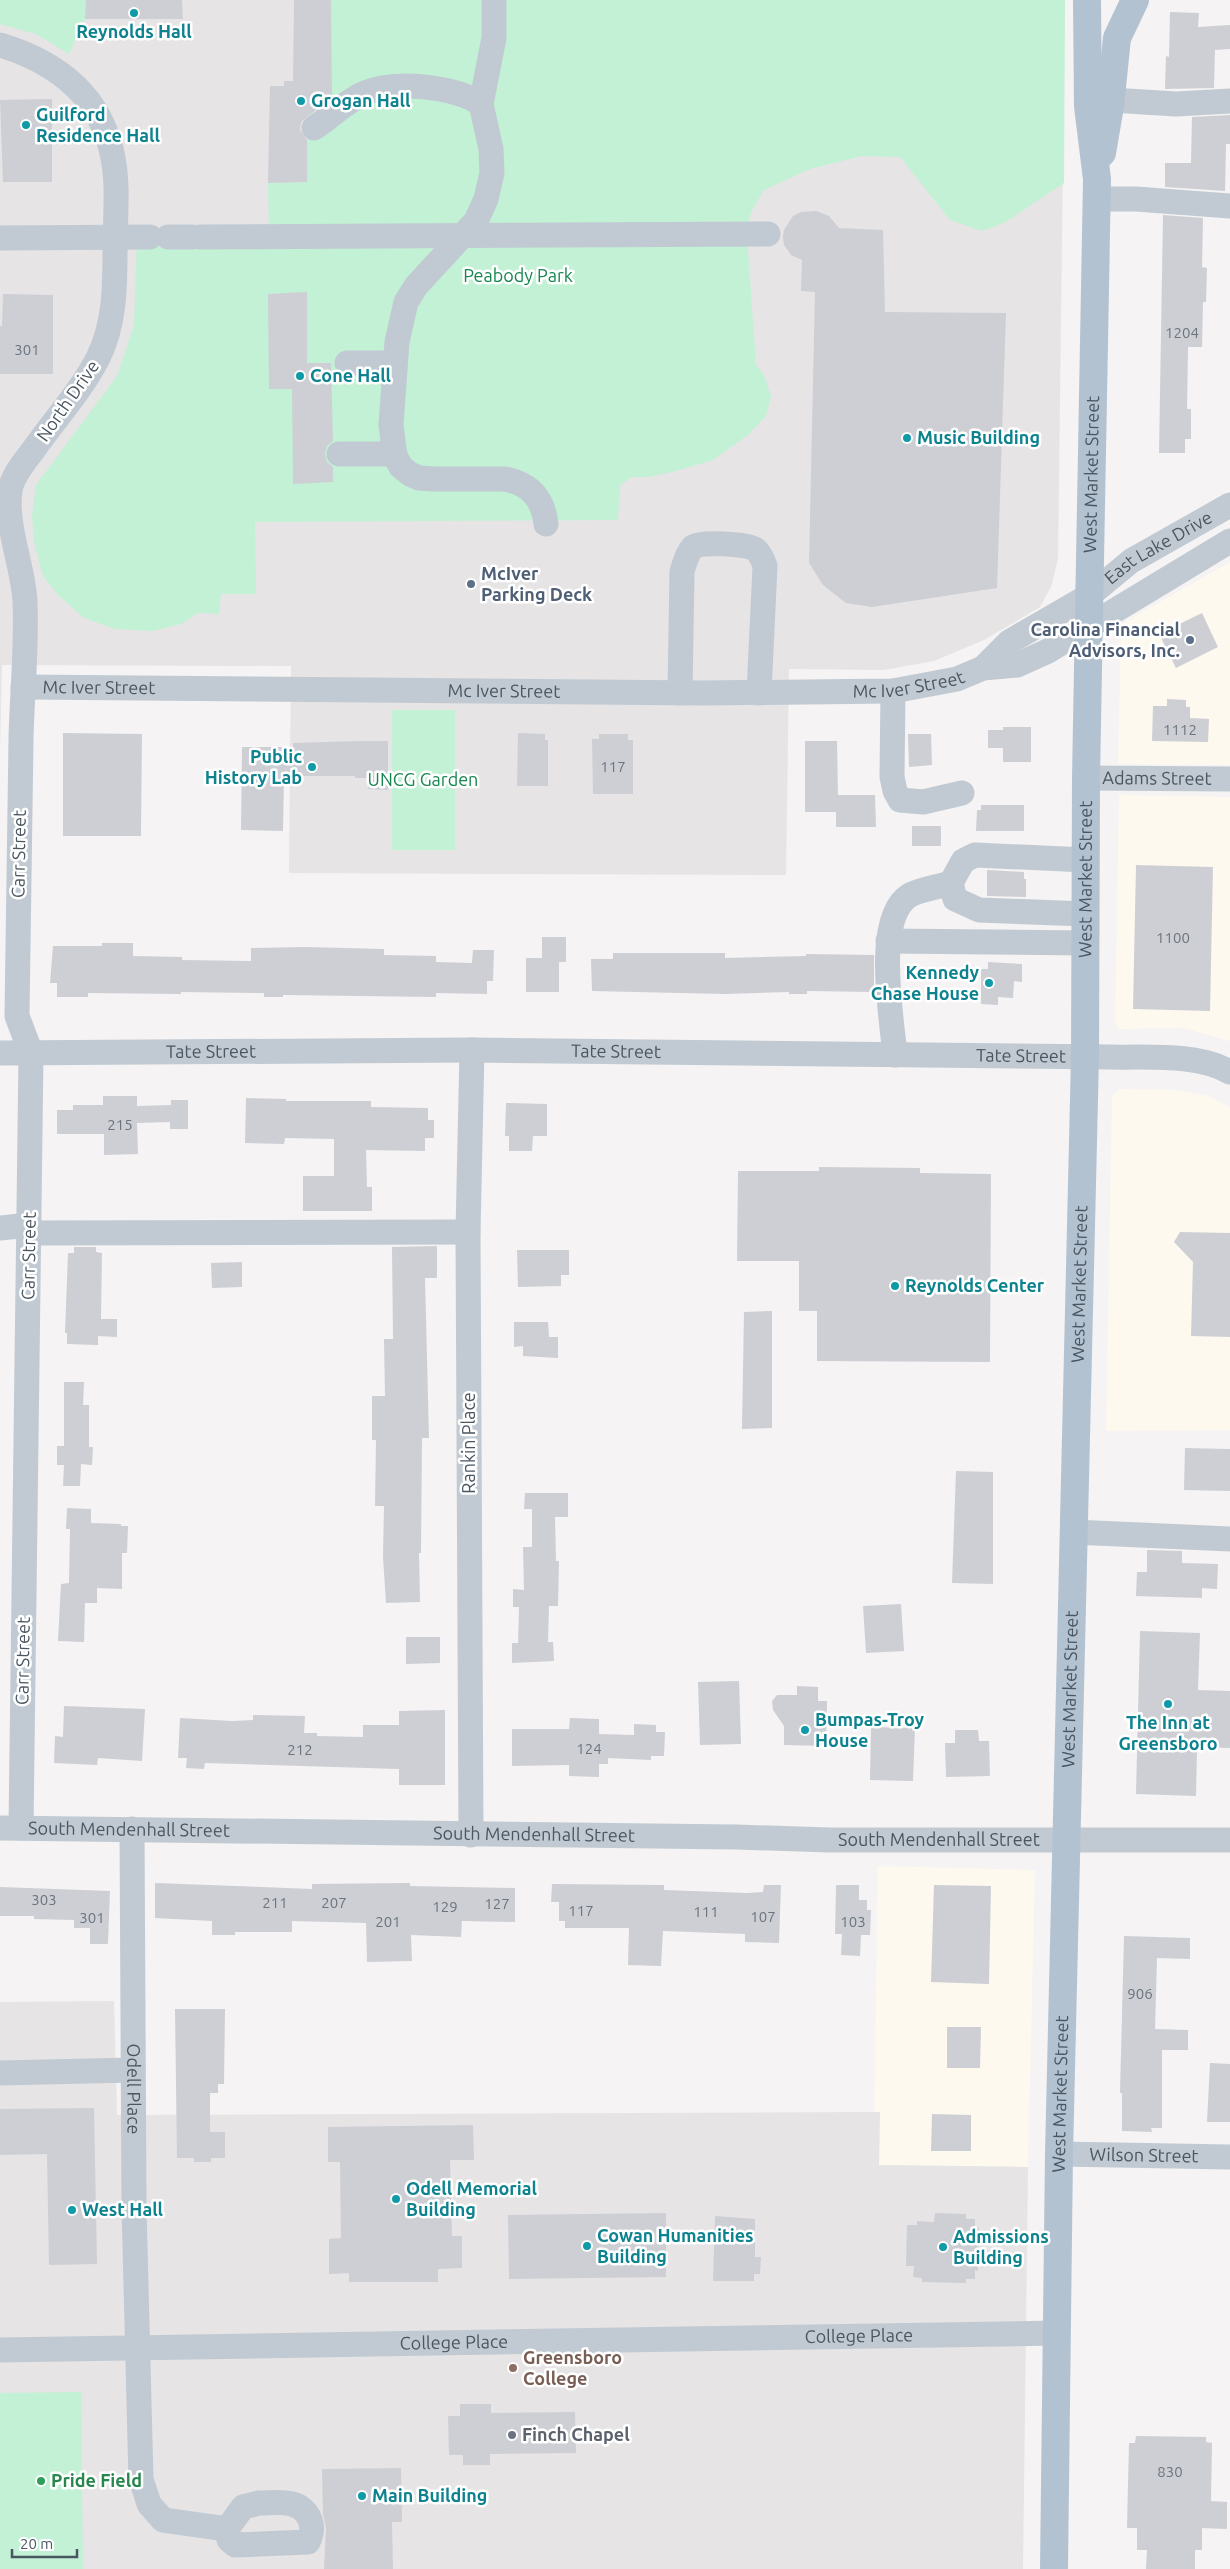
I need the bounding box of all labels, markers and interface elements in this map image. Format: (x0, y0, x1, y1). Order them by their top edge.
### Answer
marker: Reynolds Hall (128, 7, 140, 19)
place label: Reynolds Hall (76, 21, 192, 41)
place label: Grogan Hall (311, 90, 411, 110)
marker: Grogan Hall (295, 95, 307, 107)
place label: Guilford Residence Hall (36, 104, 160, 145)
marker: Guilford Residence Hall (20, 119, 32, 131)
park label: Peabody Park (463, 265, 573, 285)
house number: 1204 (1165, 324, 1199, 341)
house number: 301 (14, 341, 40, 358)
street label: North Drive (32, 356, 102, 445)
place label: Cone Hall (310, 365, 392, 385)
marker: Cone Hall (294, 370, 306, 382)
street label: West Market Street (1079, 396, 1102, 553)
place label: Music Building (917, 427, 1040, 447)
marker: Music Building (901, 432, 913, 444)
street label: East Lake Drive (1100, 506, 1215, 588)
place label: McIver Parking Deck (481, 563, 592, 604)
marker: McIver Parking Deck (465, 578, 477, 590)
place label: Carolina Financial Advisors, Inc. (1030, 619, 1181, 660)
marker: Carolina Financial Advisors, Inc. (1184, 634, 1196, 646)
street label: Mc Iver Street (853, 666, 967, 700)
street label: Mc Iver Street (43, 676, 155, 697)
street label: Mc Iver Street (448, 680, 560, 701)
house number: 1112 (1163, 721, 1197, 738)
place label: Public History Lab (205, 746, 302, 787)
house number: 117 (600, 758, 626, 775)
marker: Public History Lab (306, 761, 318, 773)
street label: Adams Street (1102, 767, 1212, 788)
park label: UNCG Garden (368, 769, 478, 789)
street label: West Market Street (1074, 801, 1095, 958)
street label: Carr Street (7, 810, 29, 898)
house number: 1100 (1156, 929, 1190, 946)
place label: Kennedy Chase House (871, 962, 979, 1003)
marker: Kennedy Chase House (983, 977, 995, 989)
street label: Tate Street (166, 1040, 256, 1061)
street label: Tate Street (571, 1040, 661, 1061)
street label: Tate Street (976, 1045, 1066, 1066)
house number: 215 (107, 1116, 133, 1133)
street label: West Market Street (1067, 1205, 1090, 1363)
street label: Carr Street (17, 1212, 39, 1300)
place label: Reynolds Center (905, 1275, 1045, 1295)
marker: Reynolds Center (889, 1280, 901, 1292)
street label: Rankin Place (458, 1392, 478, 1494)
street label: West Market Street (1057, 1610, 1081, 1768)
street label: Carr Street (11, 1617, 33, 1705)
marker: The Inn at Greensboro (1162, 1698, 1174, 1710)
place label: Bumpas-Troy House (815, 1709, 925, 1750)
place label: The Inn at Greensboro (1118, 1712, 1218, 1753)
marker: Bumpas-Troy House (799, 1724, 811, 1736)
house number: 124 (576, 1740, 602, 1757)
house number: 212 (287, 1741, 313, 1758)
street label: South Mendenhall Street (28, 1817, 230, 1840)
street label: South Mendenhall Street (433, 1822, 635, 1845)
street label: South Mendenhall Street (838, 1829, 1040, 1849)
house number: 303 (31, 1891, 57, 1908)
house number: 211 (262, 1894, 288, 1911)
house number: 207 (321, 1894, 347, 1911)
house number: 127 (484, 1895, 510, 1912)
house number: 129 (432, 1898, 458, 1915)
house number: 117 (568, 1902, 594, 1919)
house number: 111 (693, 1903, 719, 1920)
house number: 107 (750, 1908, 776, 1925)
house number: 301 (79, 1909, 105, 1926)
house number: 201 (375, 1913, 401, 1930)
house number: 103 (840, 1913, 866, 1930)
house number: 906 (1127, 1985, 1153, 2002)
street label: West Market Street (1048, 2015, 1071, 2173)
street label: Odell Place (124, 2043, 145, 2135)
street label: Wilson Street (1089, 2144, 1199, 2165)
place label: Odell Memorial Building (406, 2178, 537, 2219)
marker: Odell Memorial Building (390, 2193, 402, 2205)
place label: West Hall (82, 2199, 164, 2219)
marker: West Hall (66, 2204, 78, 2216)
place label: Cowan Humanities Building (597, 2225, 754, 2266)
place label: Admissions Building (953, 2226, 1049, 2267)
marker: Cowan Humanities Building (581, 2240, 593, 2252)
marker: Admissions Building (937, 2241, 949, 2253)
street label: College Place (805, 2324, 913, 2346)
street label: College Place (400, 2331, 508, 2353)
place label: Greensboro College (523, 2347, 622, 2388)
marker: Greensboro College (507, 2362, 519, 2374)
place label: Finch Chapel (522, 2424, 630, 2444)
marker: Finch Chapel (506, 2429, 518, 2441)
house number: 830 (1157, 2463, 1183, 2480)
place label: Pride Field (51, 2470, 142, 2490)
marker: Pride Field (35, 2475, 47, 2487)
place label: Main Building (372, 2485, 487, 2505)
marker: Main Building (356, 2490, 368, 2502)
scale bar (12, 2526, 78, 2558)
text: 20 m (20, 2535, 53, 2552)

